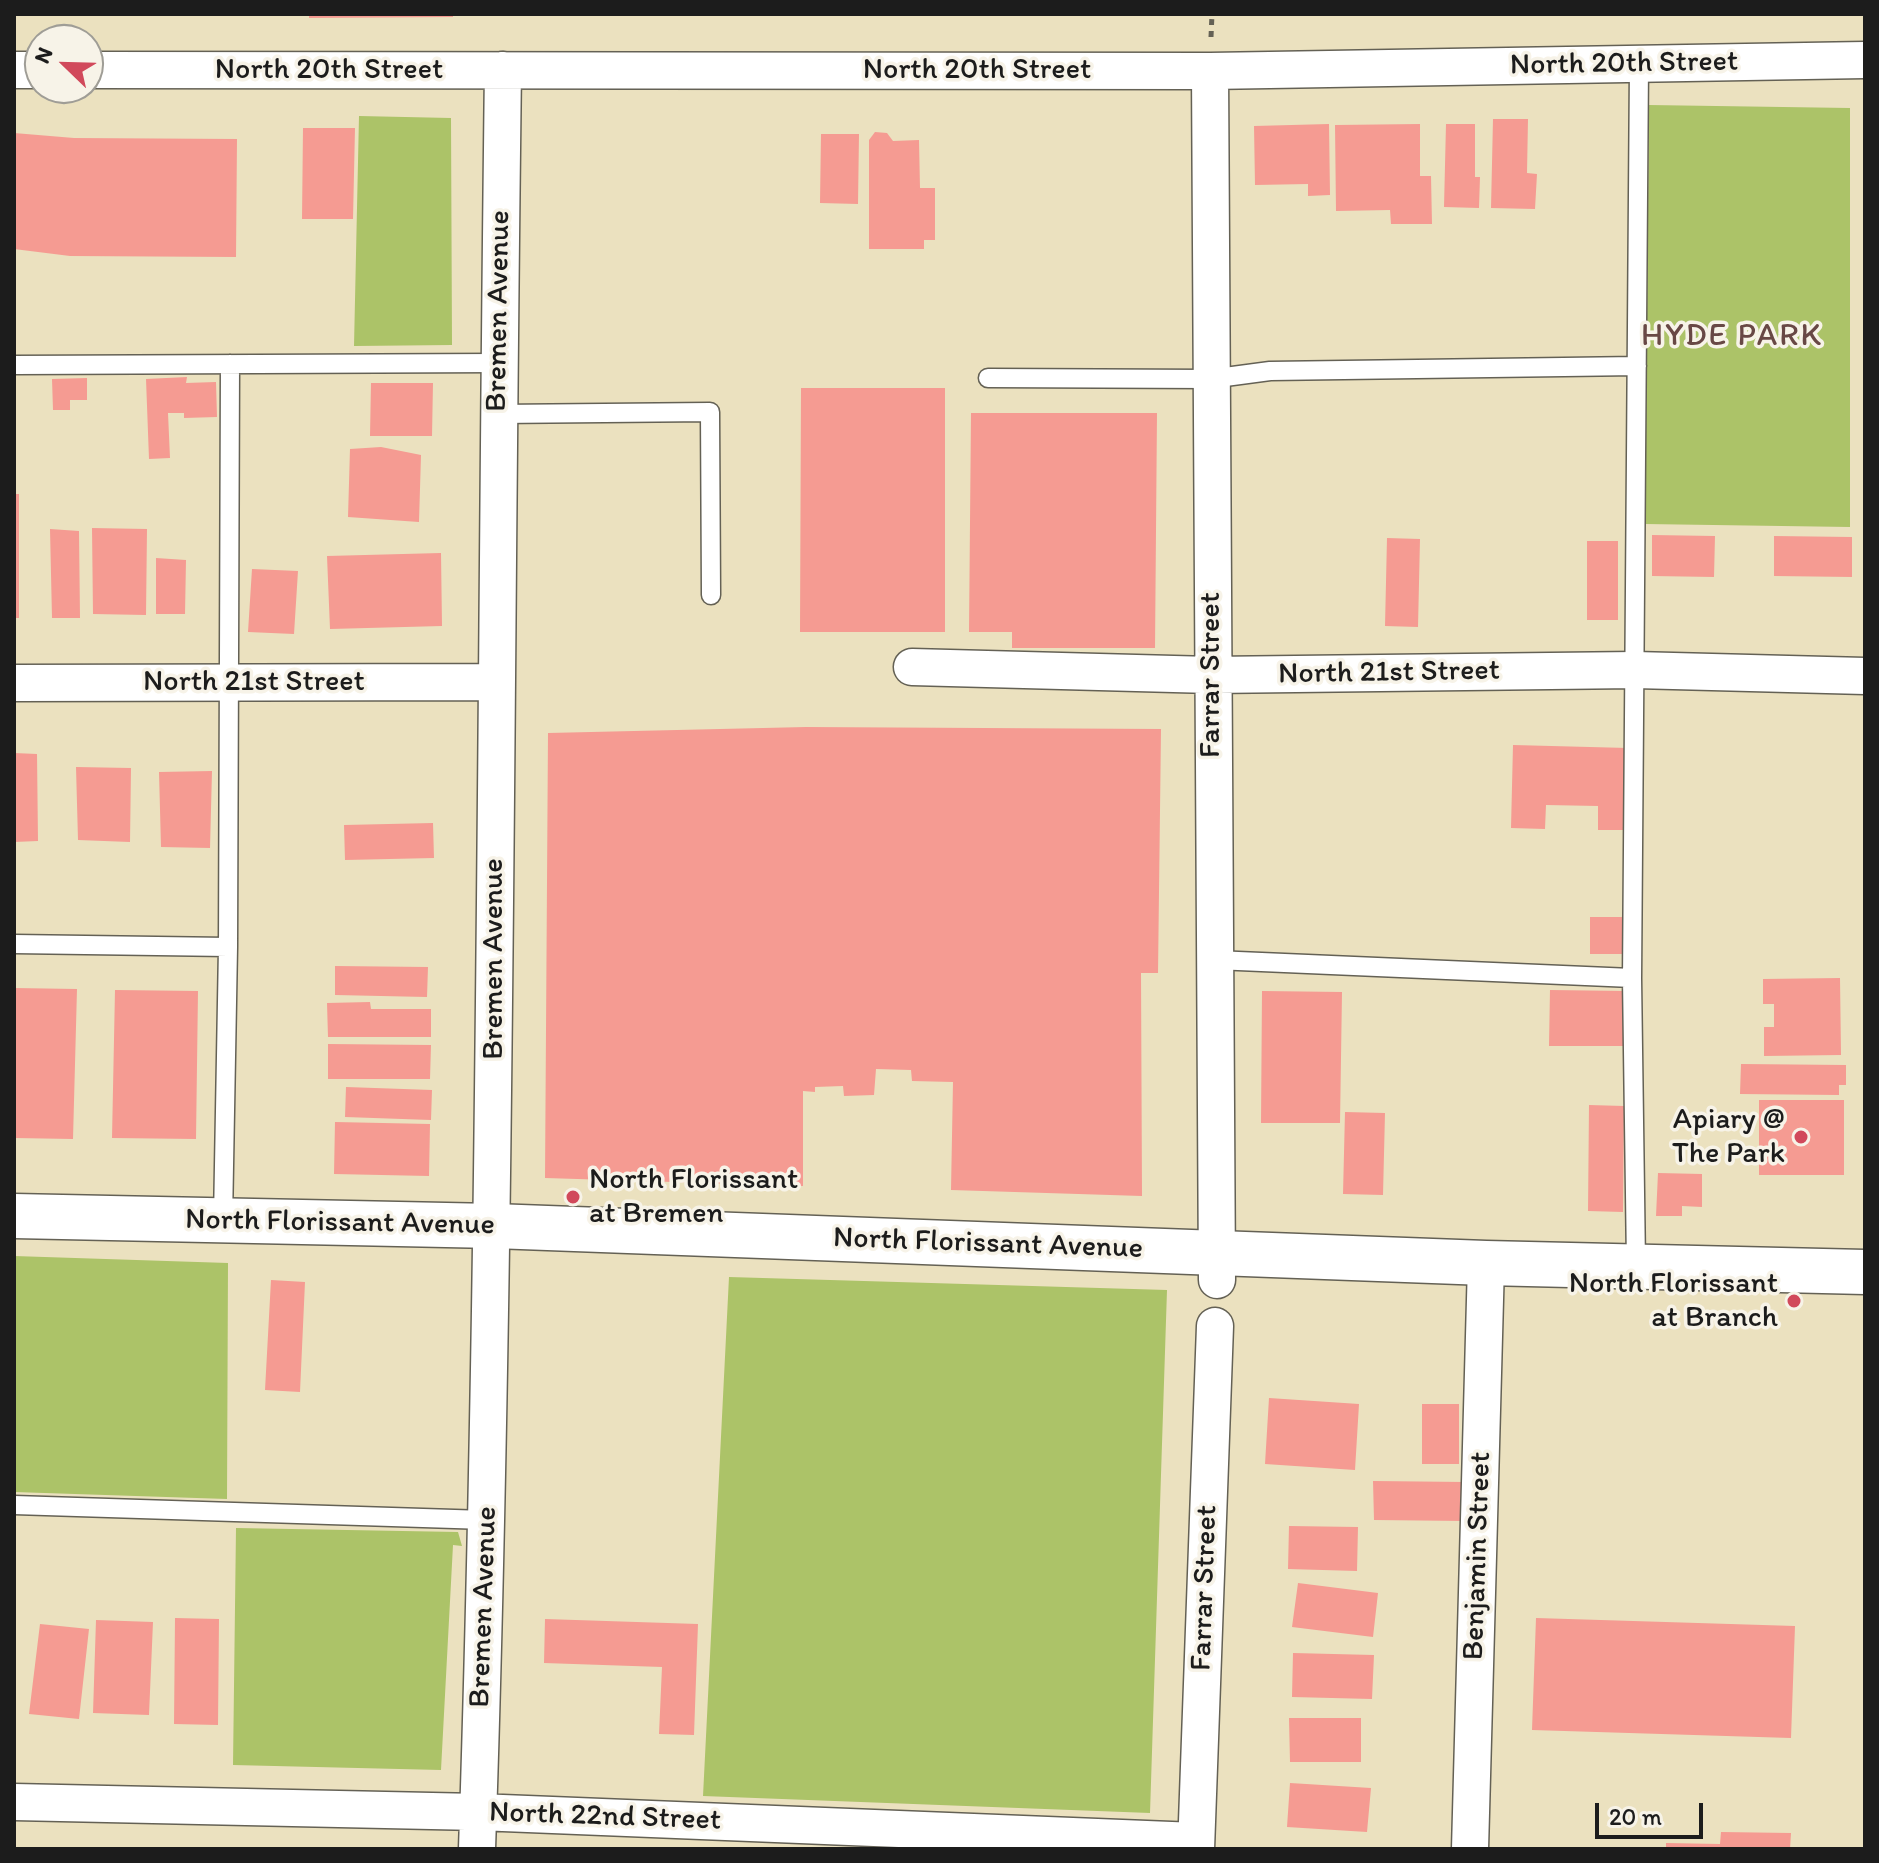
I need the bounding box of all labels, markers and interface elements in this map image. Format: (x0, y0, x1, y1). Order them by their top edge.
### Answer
north arrow (24, 24, 104, 104)
text: N (28, 43, 59, 67)
street label: North 20th Street (1510, 44, 1738, 84)
street label: North 20th Street (215, 52, 443, 88)
street label: North 20th Street (863, 52, 1091, 88)
street label: Bremen Avenue (479, 210, 519, 412)
district label: HYDE PARK (1641, 318, 1823, 356)
street label: Farrar Street (1193, 592, 1229, 758)
street label: North 21st Street (1278, 653, 1500, 693)
street label: North 21st Street (143, 664, 365, 700)
street label: Bremen Avenue (476, 858, 512, 1060)
place label: Apiary @ The Park (1672, 1102, 1785, 1172)
marker: Apiary @ The Park (1792, 1128, 1810, 1146)
place label: North Florissant at Bremen (589, 1162, 798, 1232)
marker: North Florissant at Bremen (564, 1188, 582, 1206)
street label: North Florissant Avenue (185, 1202, 495, 1244)
street label: North Florissant Avenue (833, 1221, 1143, 1267)
place label: North Florissant at Branch (1569, 1266, 1778, 1336)
marker: North Florissant at Branch (1785, 1292, 1803, 1310)
street label: Benjamin Street (1456, 1451, 1500, 1661)
street label: Farrar Street (1184, 1504, 1226, 1672)
street label: Bremen Avenue (462, 1506, 506, 1708)
scale bar (1599, 1787, 1707, 1837)
street label: North 22nd Street (488, 1795, 722, 1839)
text: 20 m (1609, 1802, 1662, 1831)

